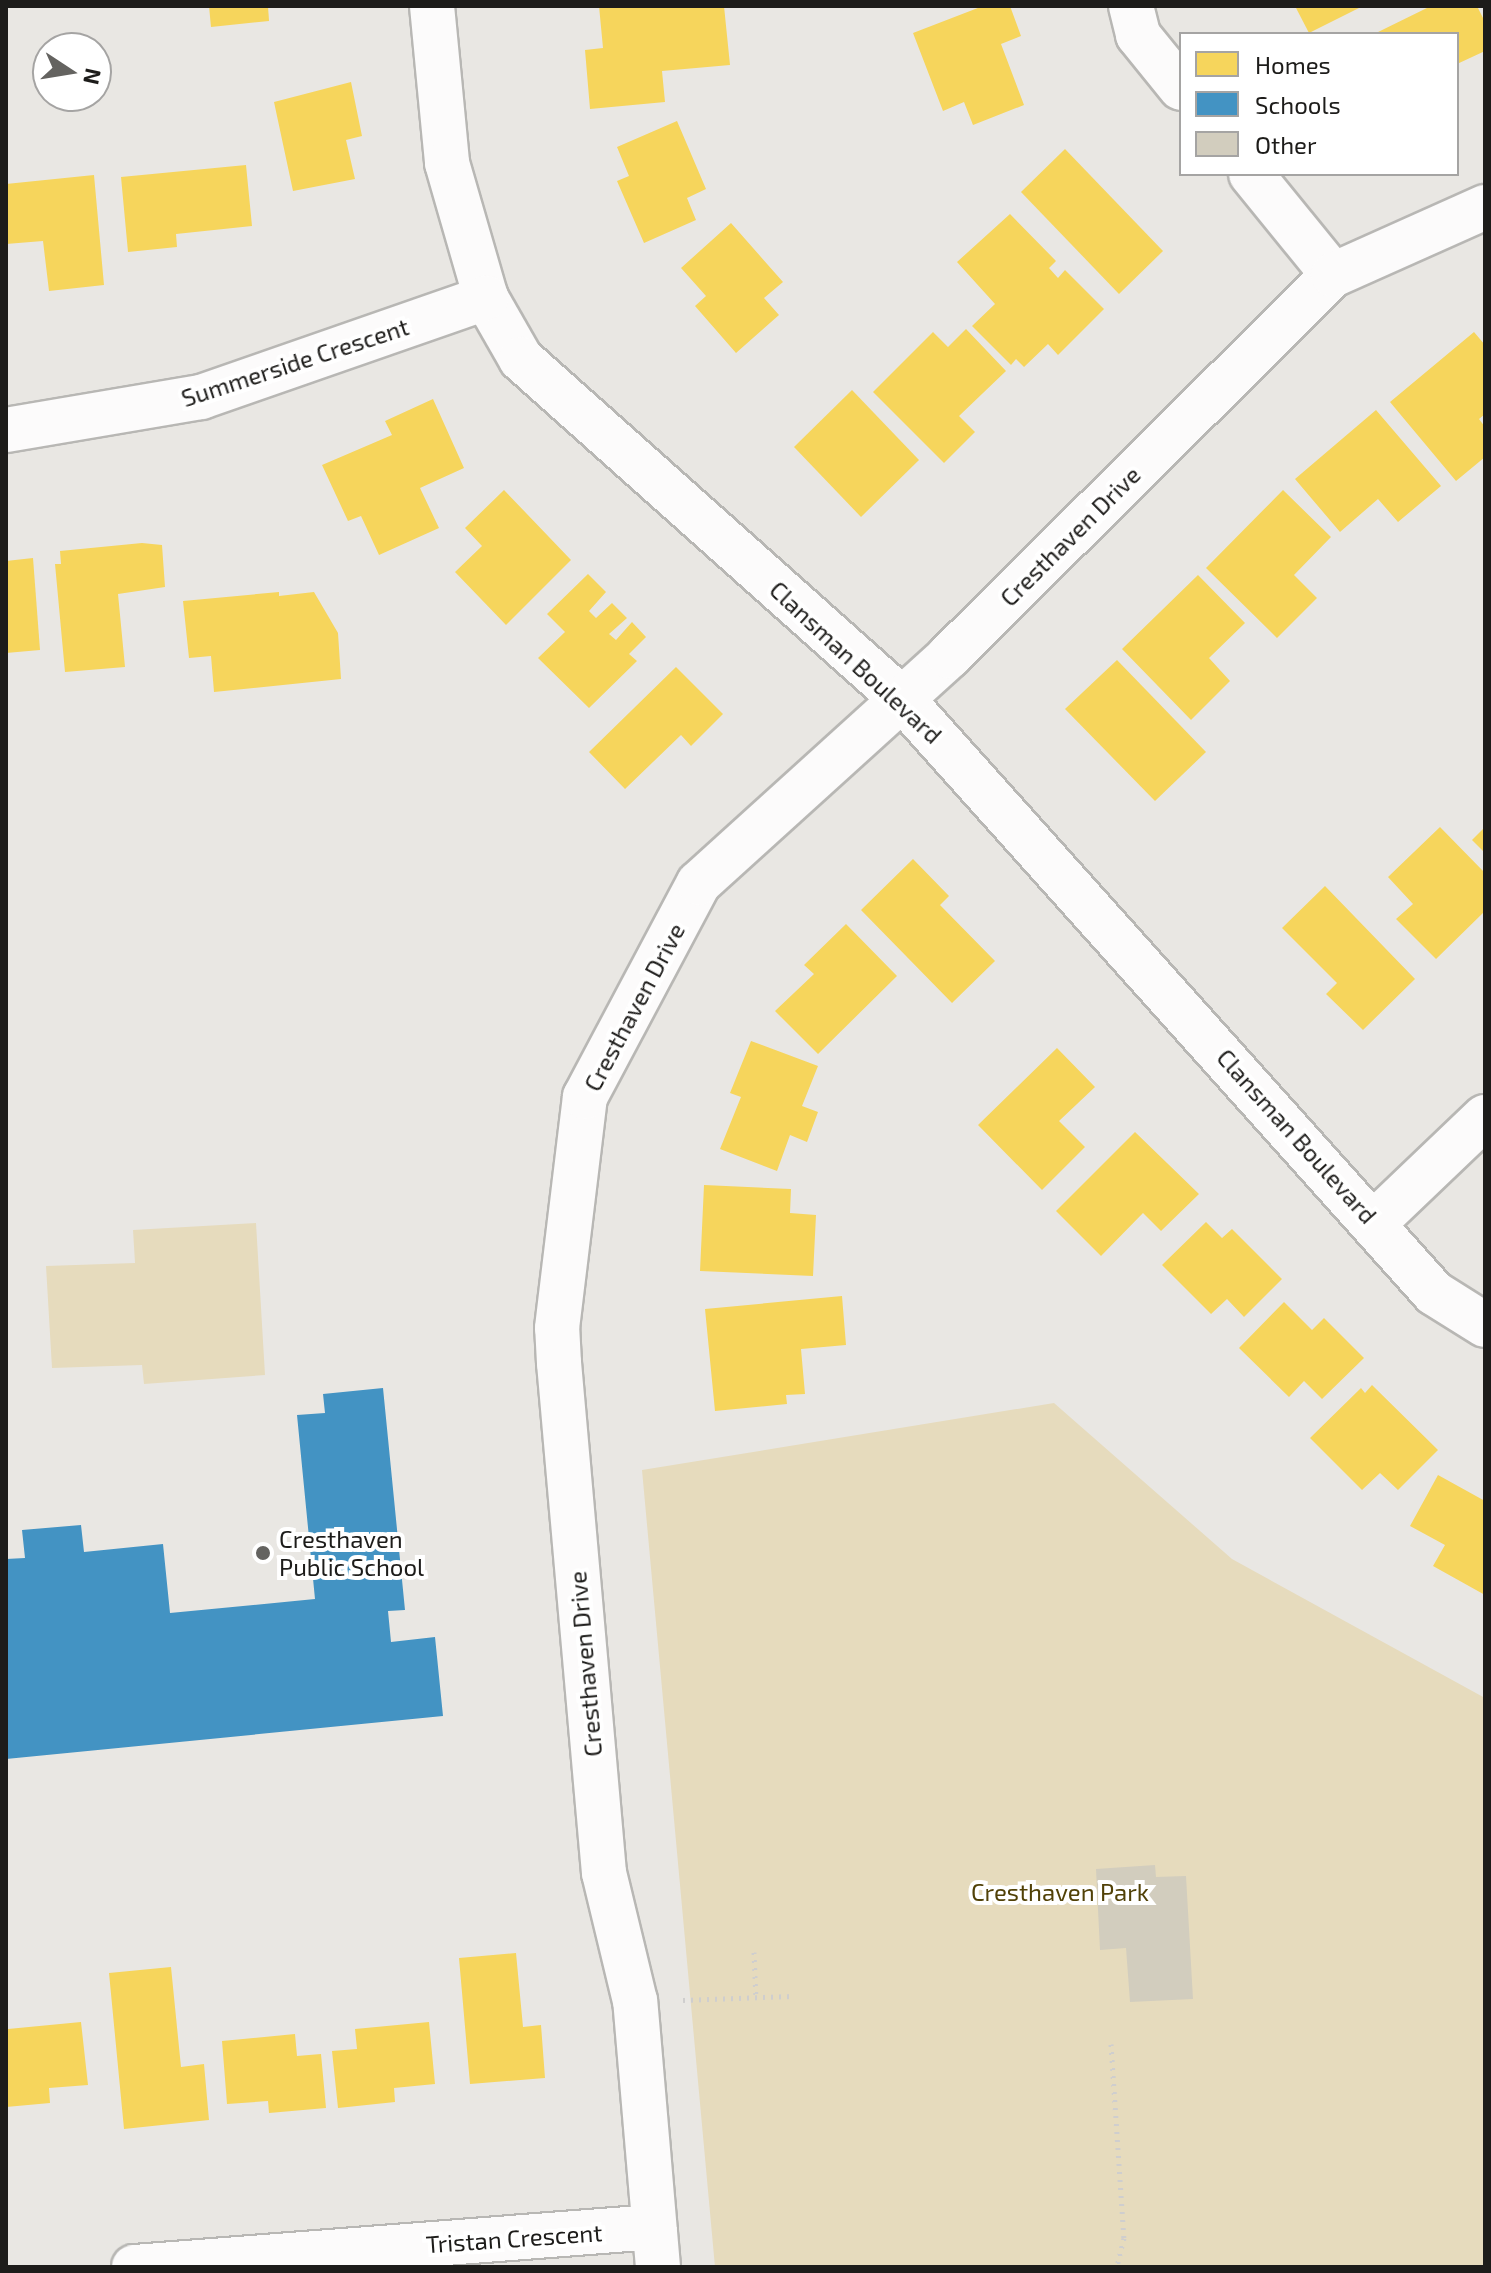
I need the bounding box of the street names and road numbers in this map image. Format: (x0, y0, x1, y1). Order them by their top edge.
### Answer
street label: Summerside Crescent (178, 312, 412, 412)
street label: Cresthaven Drive (994, 460, 1146, 612)
street label: Clansman Boulevard (764, 575, 948, 749)
street label: Cresthaven Drive (578, 918, 690, 1096)
street label: Clansman Boulevard (1211, 1043, 1383, 1229)
street label: Cresthaven Drive (563, 1570, 607, 1758)
street label: Tristan Crescent (425, 2217, 603, 2259)

